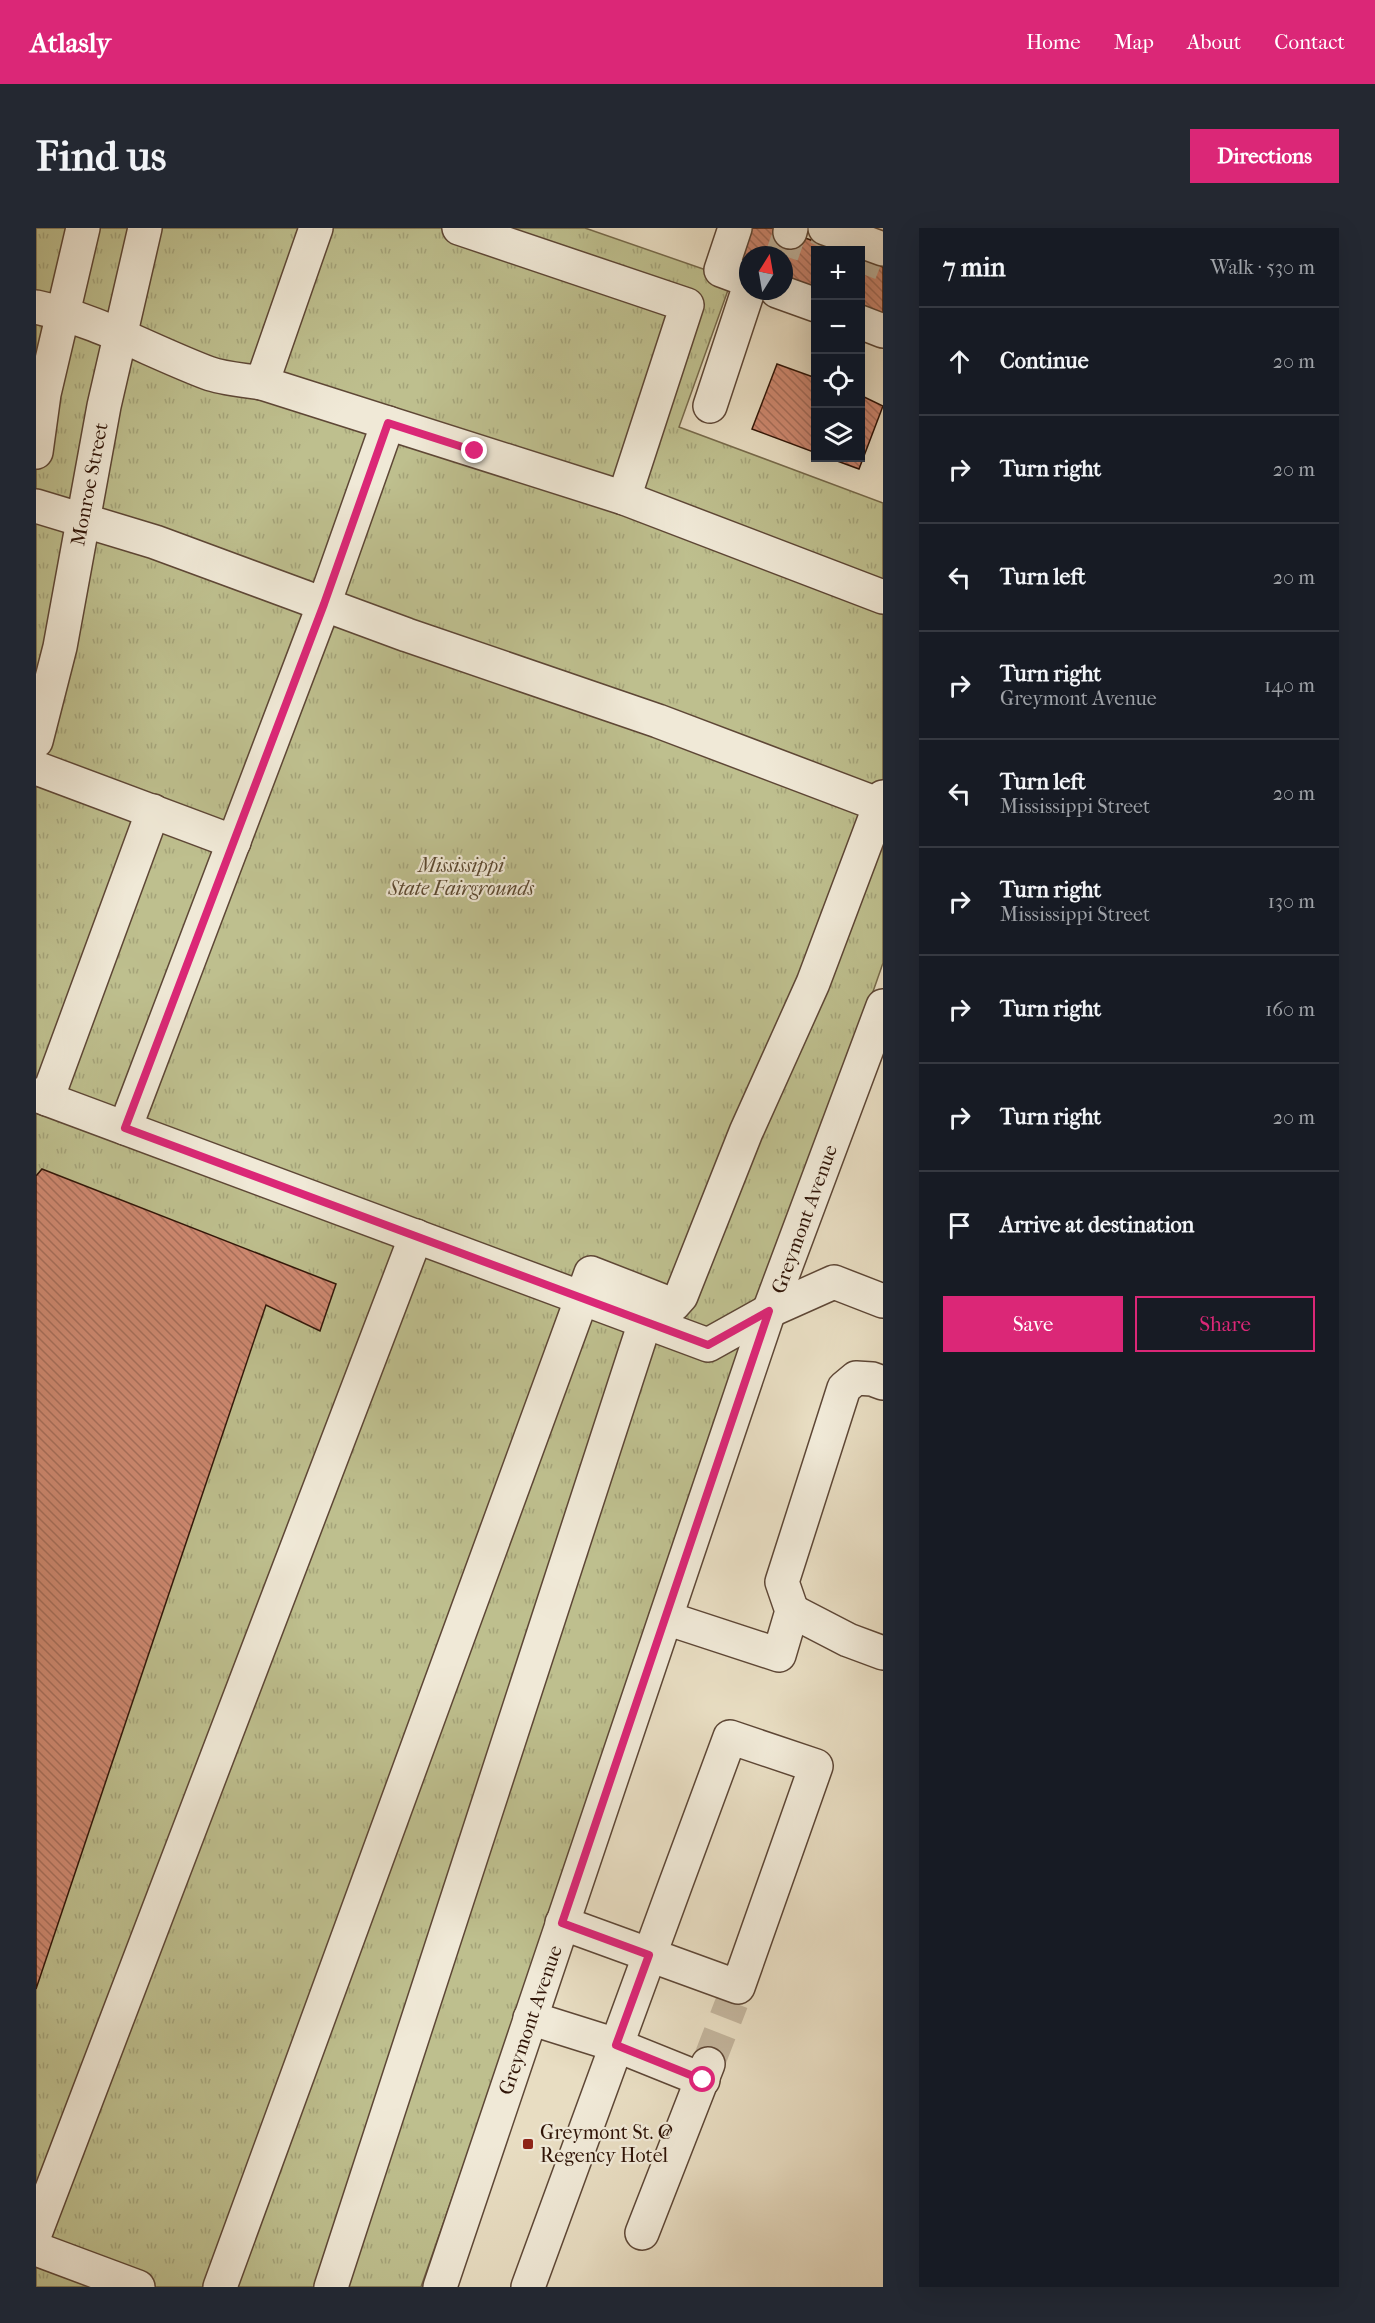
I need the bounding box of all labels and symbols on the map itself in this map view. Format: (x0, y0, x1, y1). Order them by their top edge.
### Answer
north arrow (739, 246, 793, 300)
street label: Monroe Street (66, 420, 113, 548)
route end (461, 437, 487, 463)
park label: Mississippi State Fairgrounds (387, 854, 535, 900)
street label: Greymont Avenue (767, 1142, 842, 1297)
street label: Greymont Avenue (494, 1942, 567, 2098)
route start (689, 2066, 715, 2092)
place label: Greymont St. @ Regency Hotel (540, 2121, 673, 2167)
marker: Greymont St. @ Regency Hotel (521, 2137, 535, 2151)

